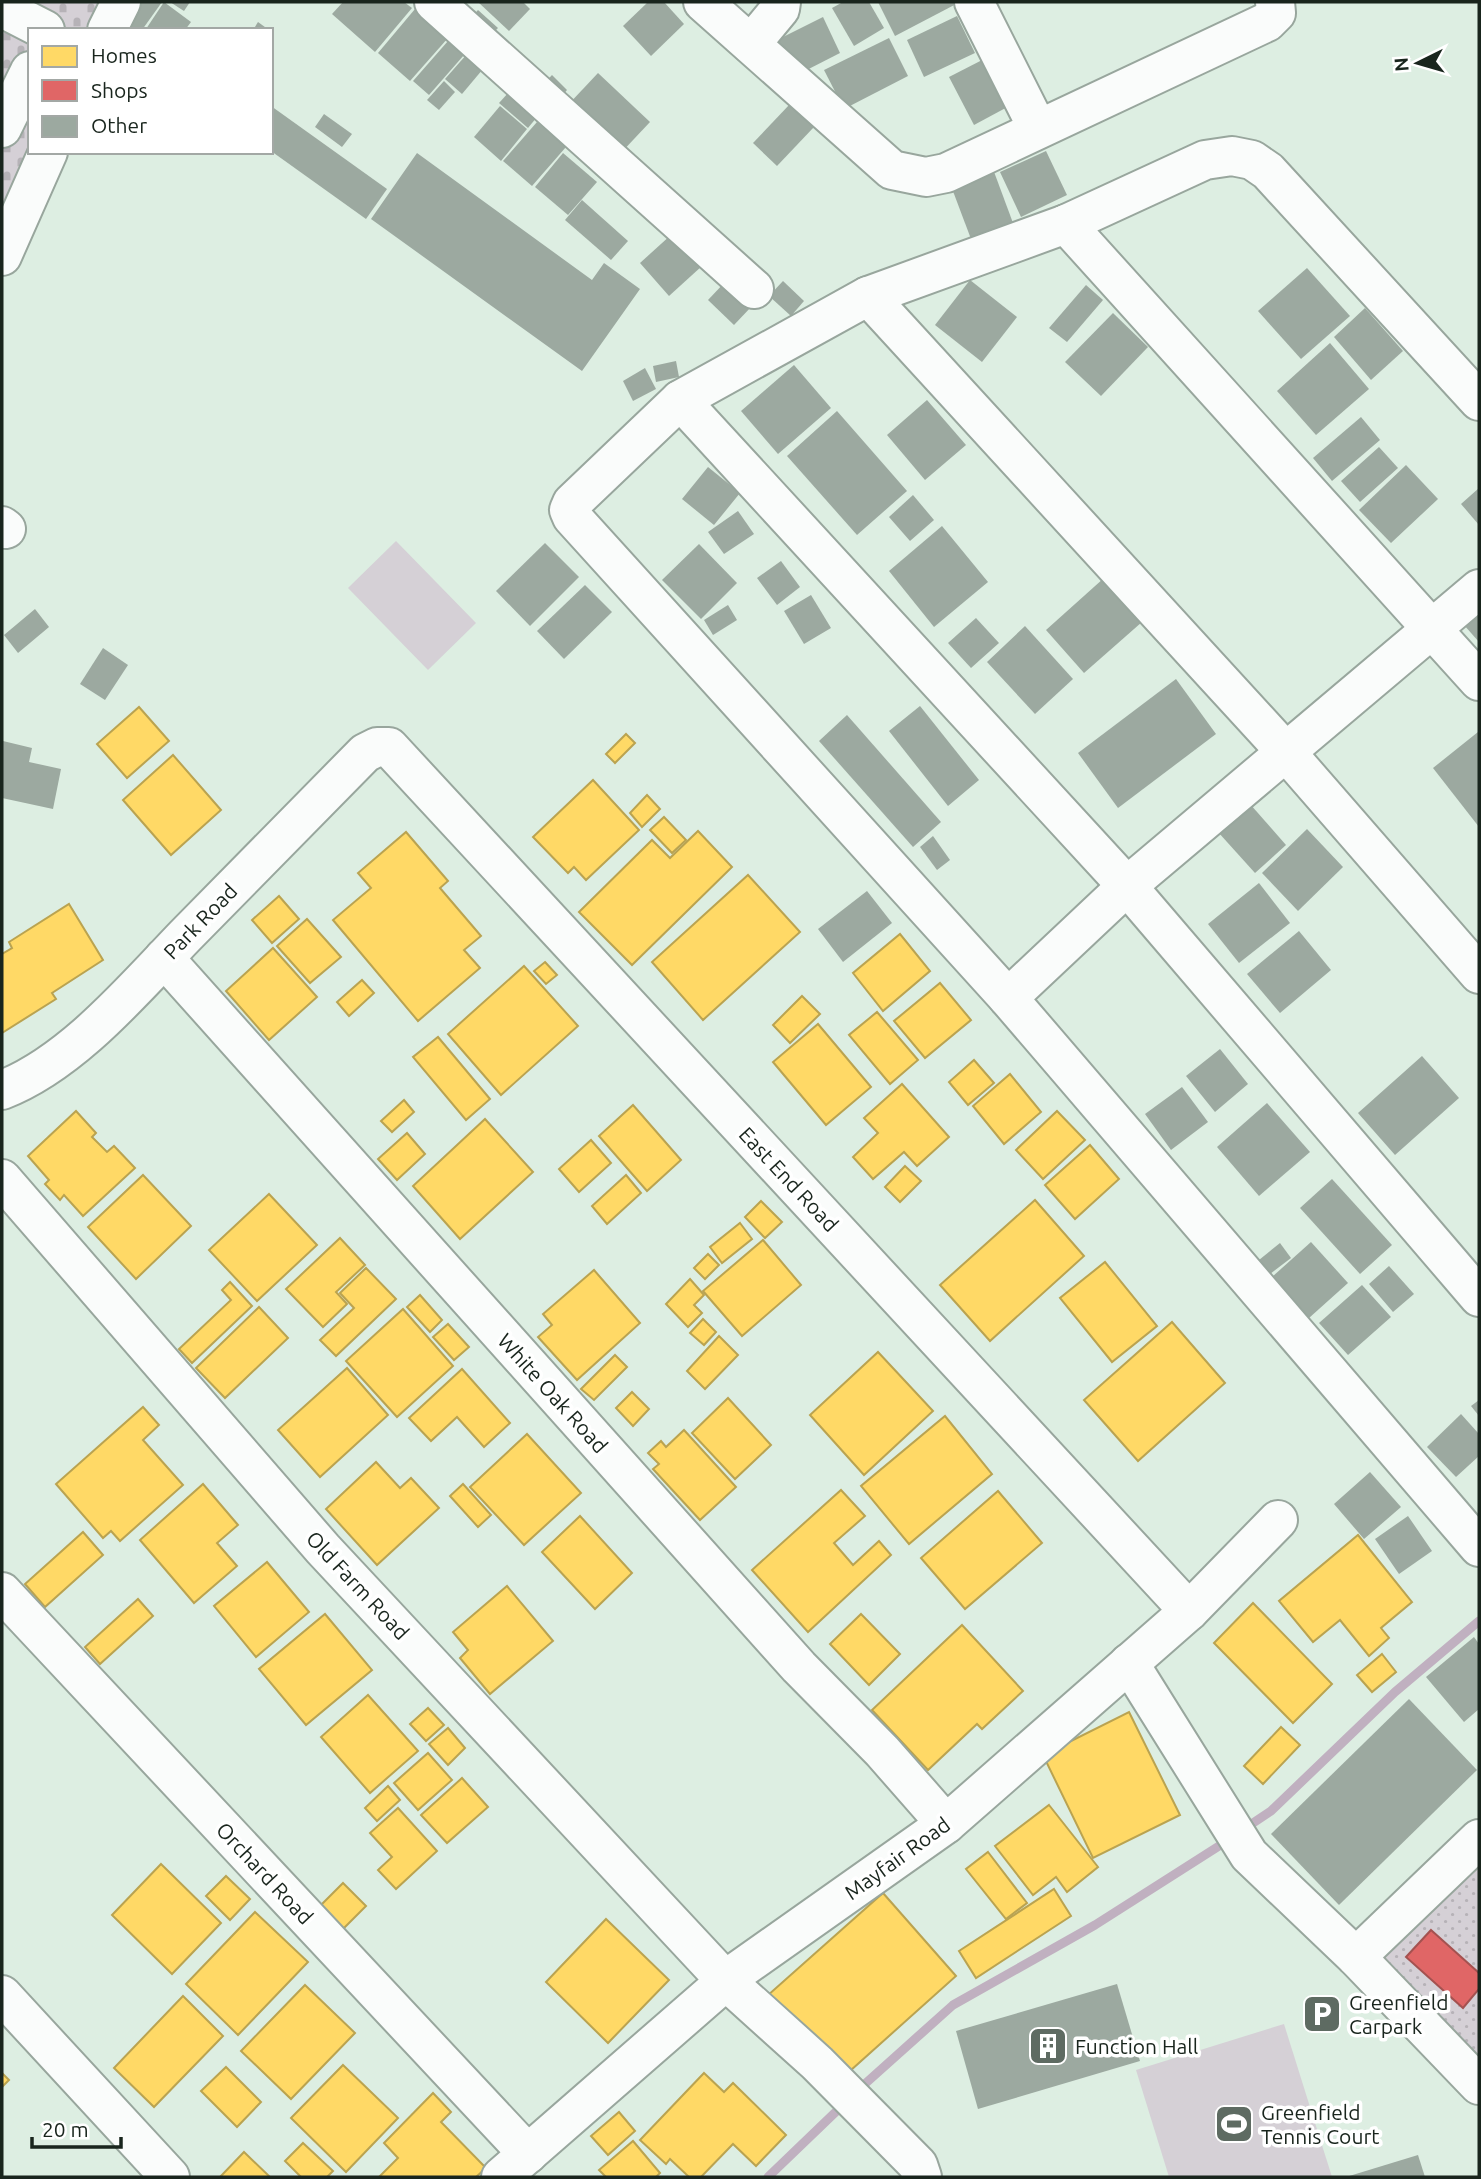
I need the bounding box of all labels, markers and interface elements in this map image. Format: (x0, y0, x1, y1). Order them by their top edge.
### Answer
legend (28, 28, 273, 154)
north arrow (1383, 28, 1453, 98)
text: Homes (91, 43, 157, 67)
text: N (1389, 56, 1413, 73)
text: Shops (91, 78, 148, 102)
text: Other (91, 113, 147, 137)
street label: Park Road (158, 879, 242, 963)
street label: East End Road (735, 1122, 843, 1236)
street label: White Oak Road (493, 1328, 613, 1458)
street label: Old Farm Road (302, 1526, 414, 1644)
street label: Mayfair Road (840, 1812, 954, 1904)
street label: Orchard Road (212, 1817, 318, 1929)
place label: Greenfield Carpark (1349, 1990, 1449, 2038)
parking icon: Greenfield Carpark (1301, 1993, 1343, 2035)
building icon: Function Hall (1027, 2025, 1069, 2067)
place label: Function Hall (1075, 2034, 1198, 2058)
place label: Greenfield Tennis Court (1261, 2100, 1380, 2148)
sports icon: Greenfield Tennis Court (1213, 2103, 1255, 2145)
scale bar (32, 2106, 121, 2150)
text: 20 m (42, 2117, 89, 2141)

